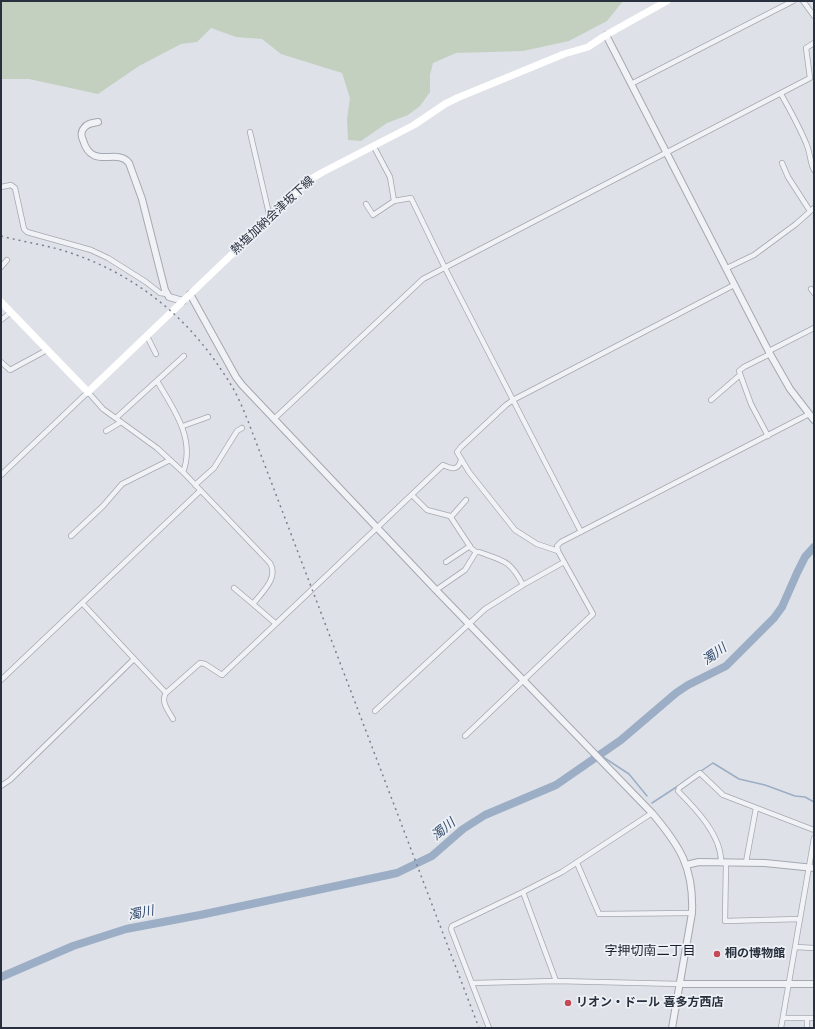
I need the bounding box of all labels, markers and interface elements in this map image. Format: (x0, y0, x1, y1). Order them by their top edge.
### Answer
street label: 熱塩加納会津坂下線 (229, 174, 317, 258)
water label: 濁川 (700, 641, 730, 669)
water label: 濁川 (429, 816, 459, 844)
water label: 濁川 (127, 904, 155, 924)
district label: 字押切南二丁目 (605, 944, 695, 960)
place label: 桐の博物館 (725, 947, 785, 961)
marker: 桐の博物館 (712, 949, 722, 959)
place label: リオン・ドール 喜多方西店 (576, 996, 724, 1010)
marker: リオン・ドール 喜多方西店 (563, 998, 573, 1008)

